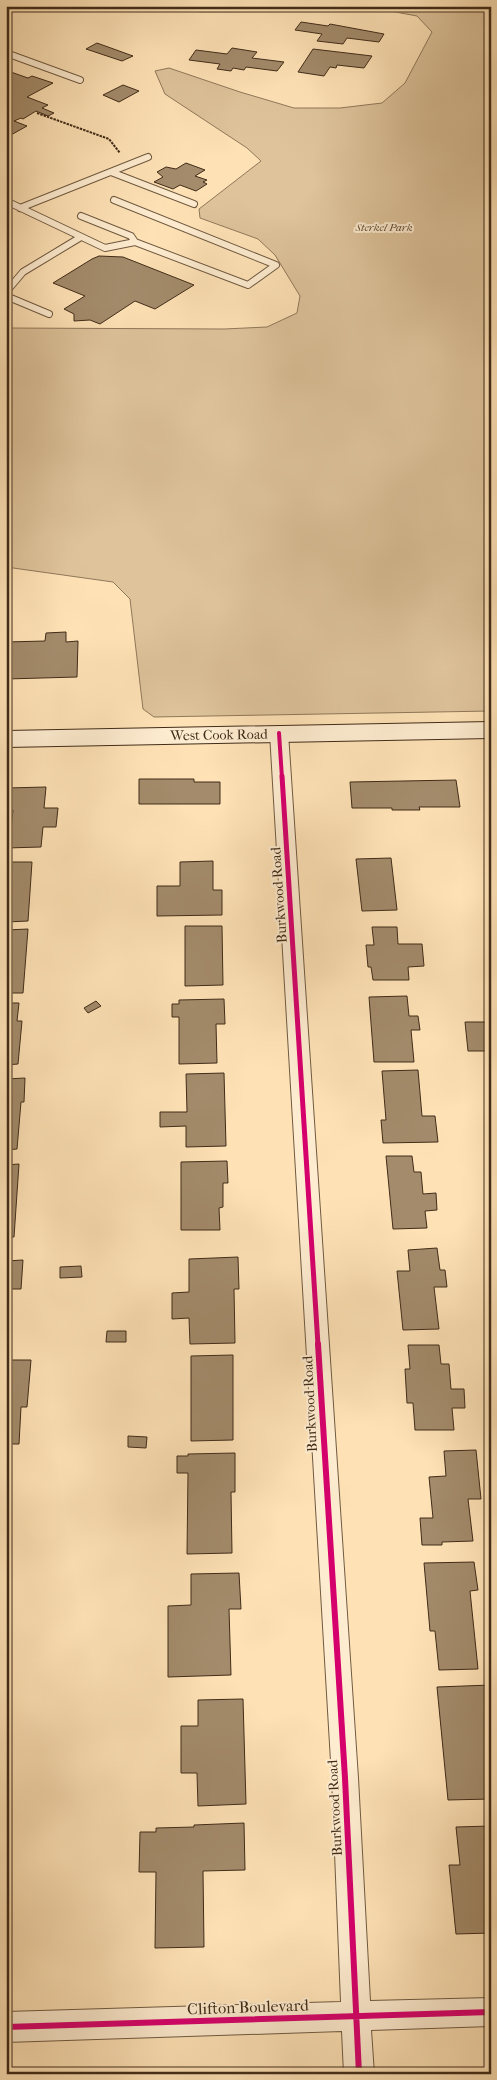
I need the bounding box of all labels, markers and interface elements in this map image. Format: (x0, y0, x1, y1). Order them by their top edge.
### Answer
park label: Sterkel Park (355, 221, 413, 234)
street label: West Cook Road (169, 726, 268, 744)
street label: Burkwood Road (267, 846, 291, 944)
street label: Burkwood Road (299, 1355, 321, 1452)
street label: Burkwood Road (324, 1759, 346, 1856)
street label: Clifton Boulevard (187, 1995, 309, 2019)

